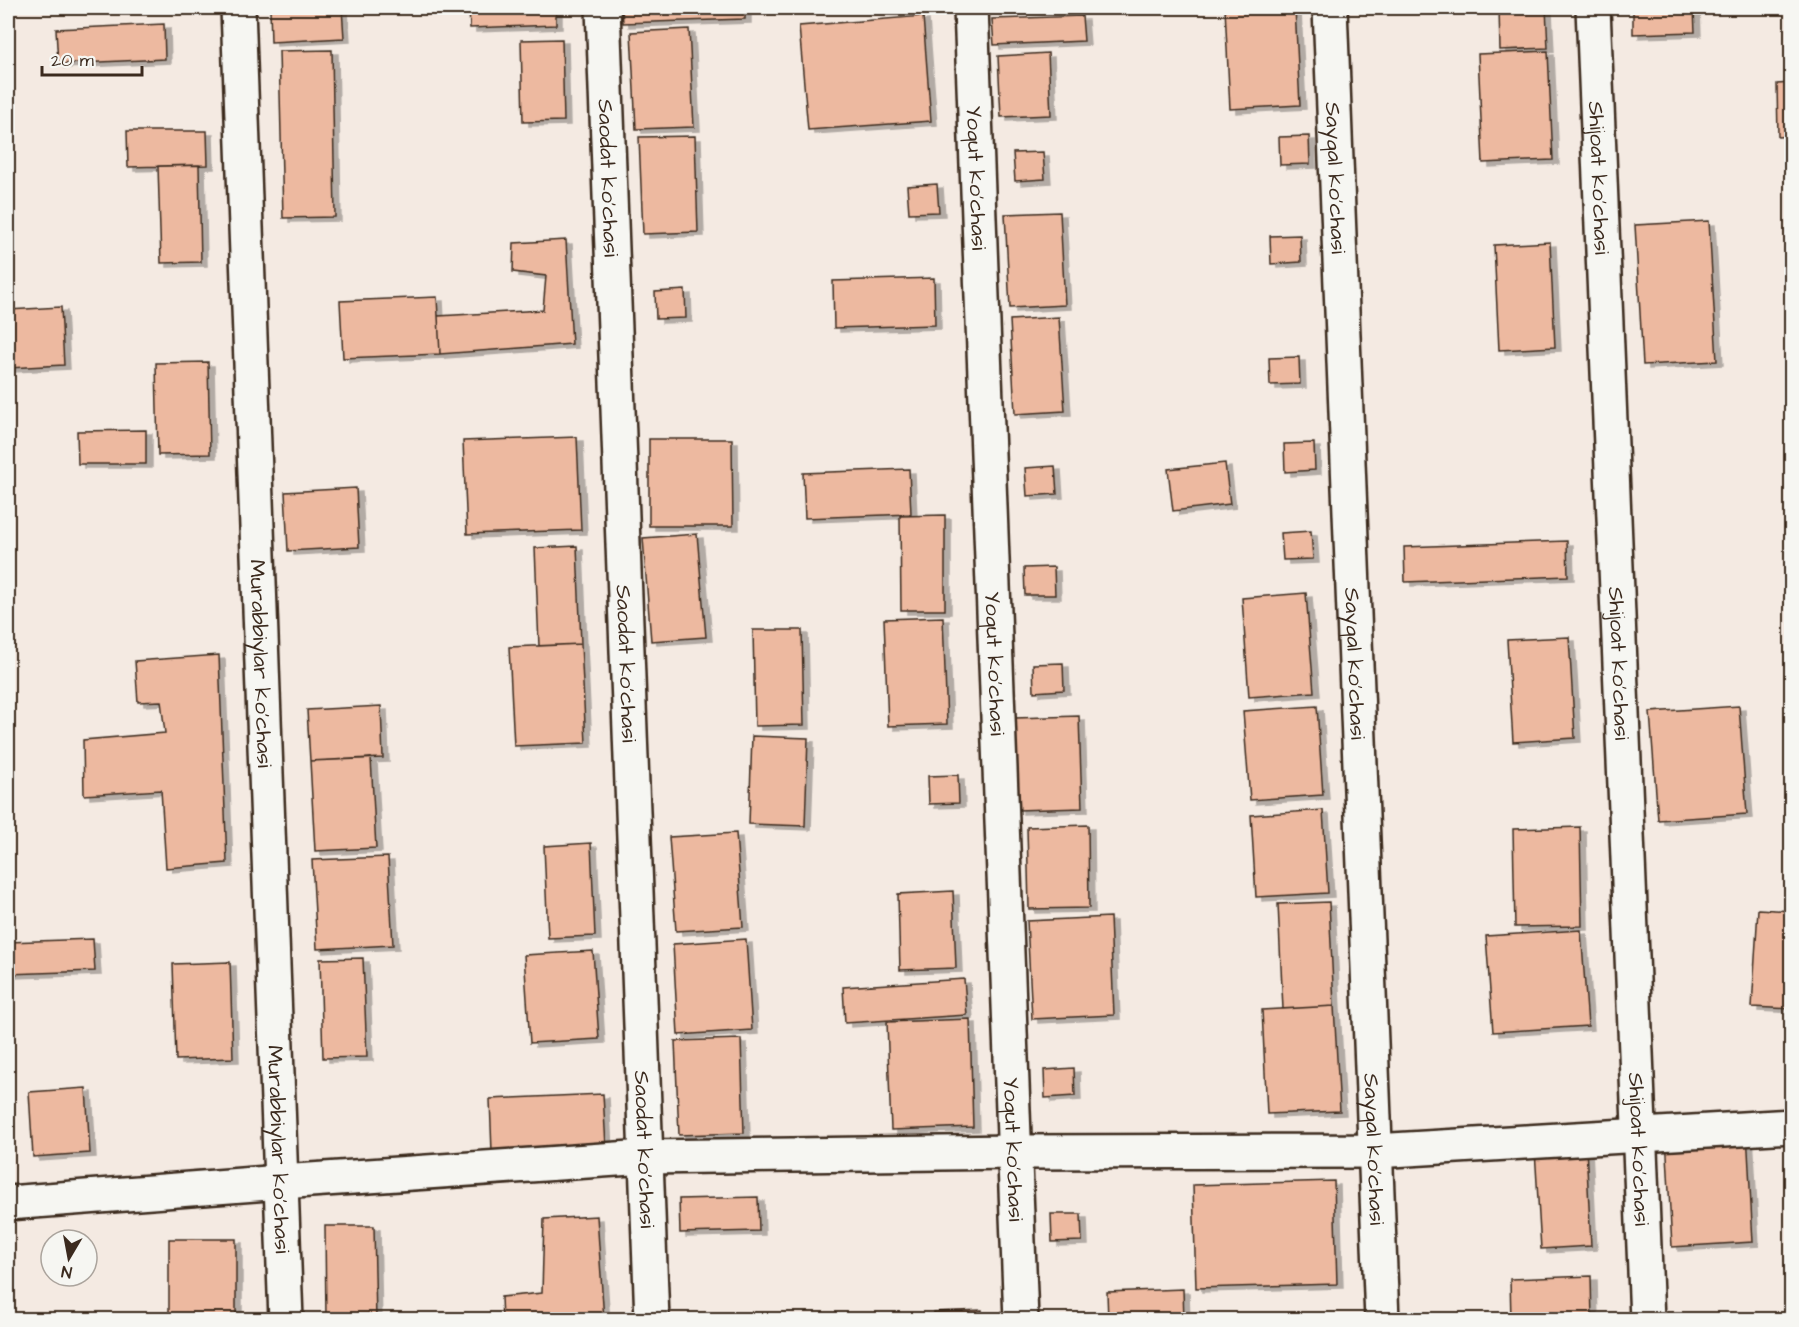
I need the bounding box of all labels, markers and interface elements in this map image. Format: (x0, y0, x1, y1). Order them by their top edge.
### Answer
scale bar (42, 39, 142, 77)
text: 20 m (51, 48, 94, 73)
street label: Saodat ko'chasi (589, 99, 626, 257)
street label: Sayqal ko'chasi (1317, 101, 1354, 255)
street label: Shijoat ko'chasi (1580, 101, 1617, 255)
street label: Yoqut ko'chasi (958, 105, 994, 251)
street label: Murabbiylar ko'chasi (241, 559, 280, 768)
street label: Saodat ko'chasi (608, 584, 644, 743)
street label: Shijoat ko'chasi (1600, 586, 1637, 741)
street label: Sayqal ko'chasi (1336, 587, 1373, 740)
street label: Yoqut ko'chasi (976, 591, 1013, 736)
street label: Murabbiylar ko'chasi (259, 1045, 298, 1254)
street label: Saodat ko'chasi (626, 1070, 663, 1229)
street label: Shijoat ko'chasi (1620, 1072, 1657, 1226)
street label: Sayqal ko'chasi (1355, 1073, 1392, 1226)
street label: Yoqut ko'chasi (995, 1077, 1031, 1222)
north arrow (39, 1228, 99, 1288)
text: N (60, 1260, 73, 1283)

